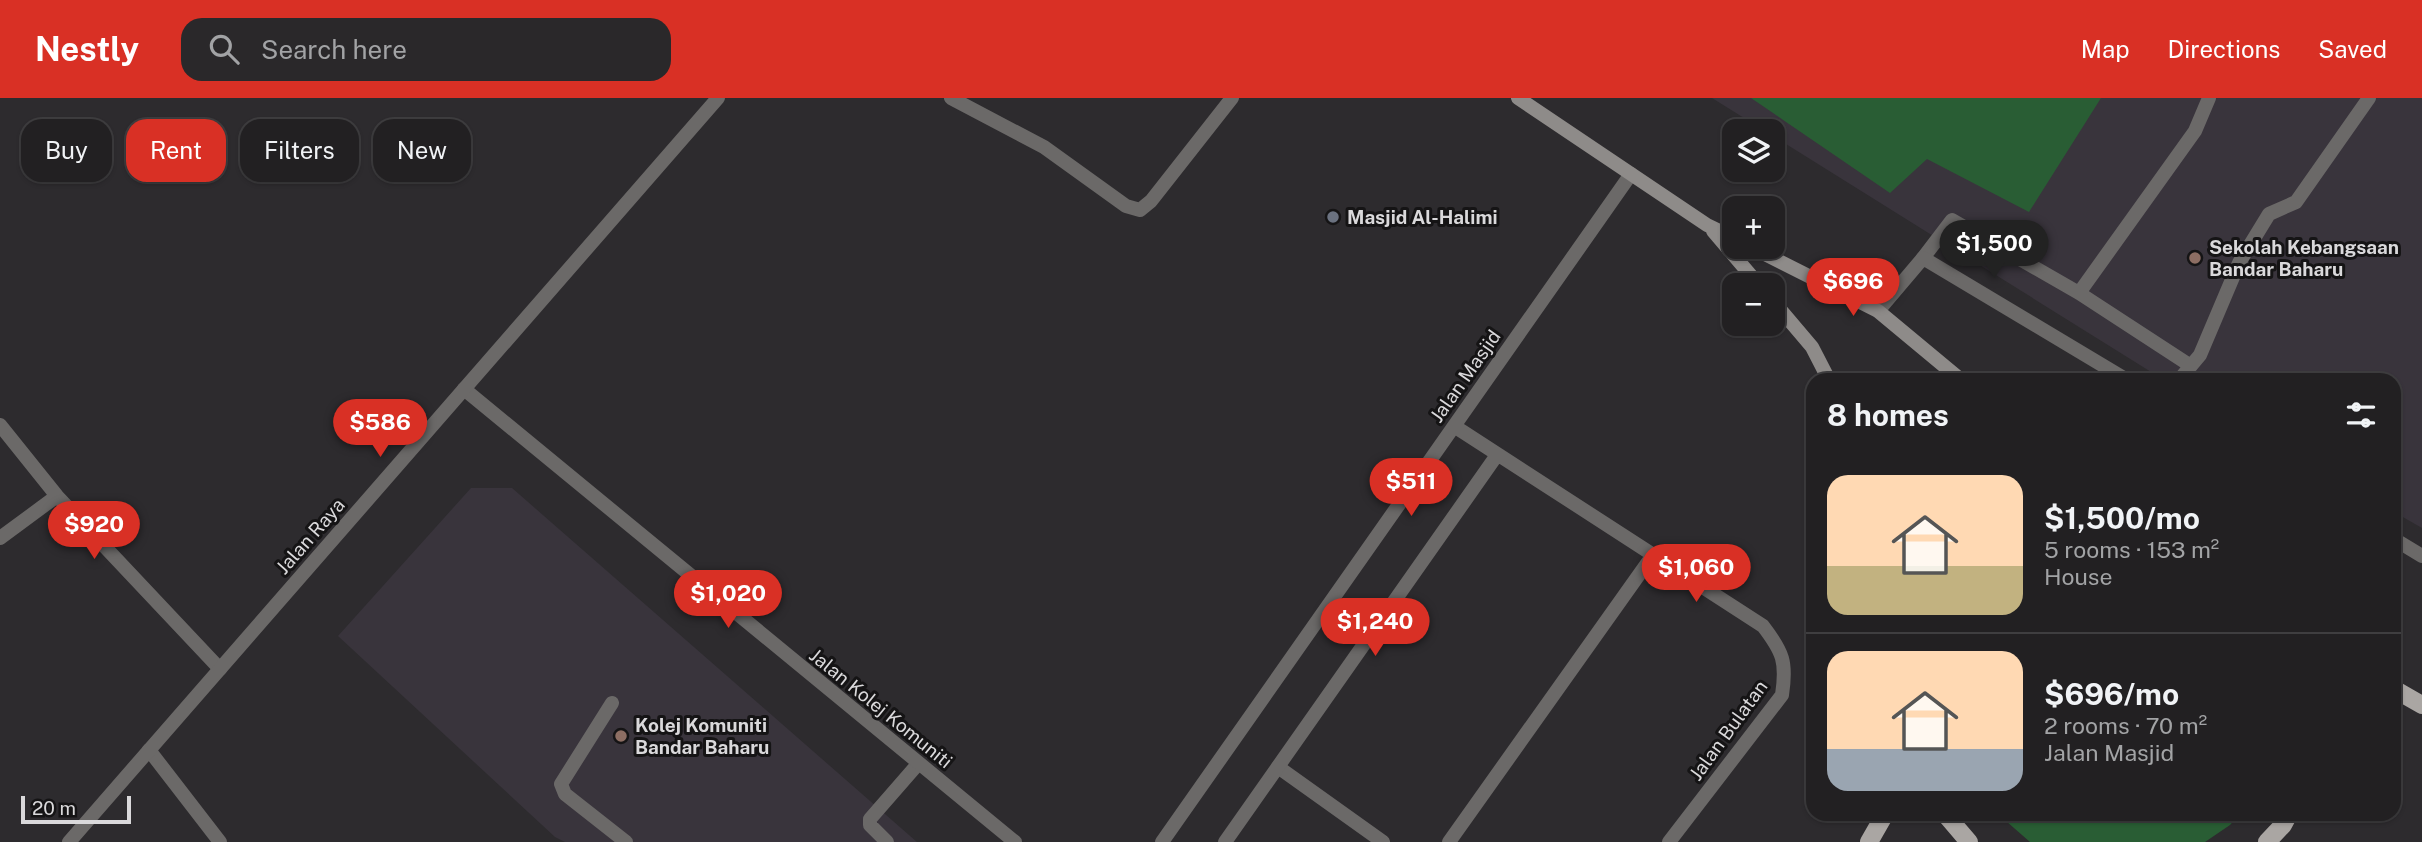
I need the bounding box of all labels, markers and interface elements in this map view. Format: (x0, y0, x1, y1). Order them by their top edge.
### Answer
search box (181, 18, 671, 81)
text: Nestly (35, 30, 139, 68)
icon: search (205, 30, 243, 68)
text: Search here (261, 34, 407, 65)
text: Map (2081, 35, 2130, 63)
text: Directions (2168, 35, 2280, 63)
text: Saved (2318, 35, 2387, 63)
chip: Buy (21, 119, 112, 182)
chip: Rent (126, 119, 226, 182)
chip: Filters (240, 119, 359, 182)
chip: New (373, 119, 471, 182)
map controls (1722, 119, 1785, 336)
button: layers (1722, 119, 1785, 182)
button: + (1722, 196, 1785, 259)
place label: Masjid Al-Halimi (1347, 206, 1498, 228)
marker: Masjid Al-Halimi (1325, 209, 1341, 225)
pin: $1,500 (1937, 220, 2051, 280)
text: $1,500 (1956, 229, 2032, 256)
place label: Sekolah Kebangsaan Bandar Baharu (2209, 236, 2399, 280)
marker: Sekolah Kebangsaan Bandar Baharu (2187, 250, 2203, 266)
pin: $696 (1812, 258, 1894, 318)
text: $696 (1822, 267, 1884, 294)
button: − (1722, 273, 1785, 336)
street label: Jalan Masjid (1425, 326, 1505, 426)
icon: filters (2342, 396, 2380, 434)
text: 8 homes (1827, 397, 1949, 433)
pin: $586 (339, 400, 421, 459)
text: $586 (349, 408, 411, 435)
pin: $511 (1370, 458, 1452, 518)
text: $511 (1386, 467, 1436, 494)
street label: Jalan Raya (271, 494, 349, 578)
text: $1,500/mo (2044, 500, 2200, 536)
pin: $920 (53, 502, 135, 561)
icon: home (1883, 503, 1967, 587)
text: $920 (64, 510, 124, 537)
text: 5 rooms · 153 m² (2044, 536, 2219, 563)
pin: $1,060 (1639, 545, 1753, 604)
text: $1,060 (1658, 553, 1734, 580)
text: House (2044, 563, 2112, 590)
pin: $1,020 (671, 570, 785, 630)
text: $1,020 (690, 579, 766, 606)
pin: $1,240 (1318, 598, 1432, 658)
text: $1,240 (1337, 607, 1413, 634)
street label: Jalan Kolej Komuniti (805, 644, 957, 772)
street label: Jalan Bulatan (1684, 676, 1772, 784)
text: $696/mo (2044, 676, 2179, 712)
icon: home (1883, 679, 1967, 763)
text: 2 rooms · 70 m² (2044, 712, 2207, 739)
place label: Kolej Komuniti Bandar Baharu (635, 714, 769, 758)
marker: Kolej Komuniti Bandar Baharu (613, 728, 629, 744)
text: Jalan Masjid (2044, 739, 2174, 766)
scale bar (21, 793, 131, 825)
text: 20 m (32, 797, 76, 819)

